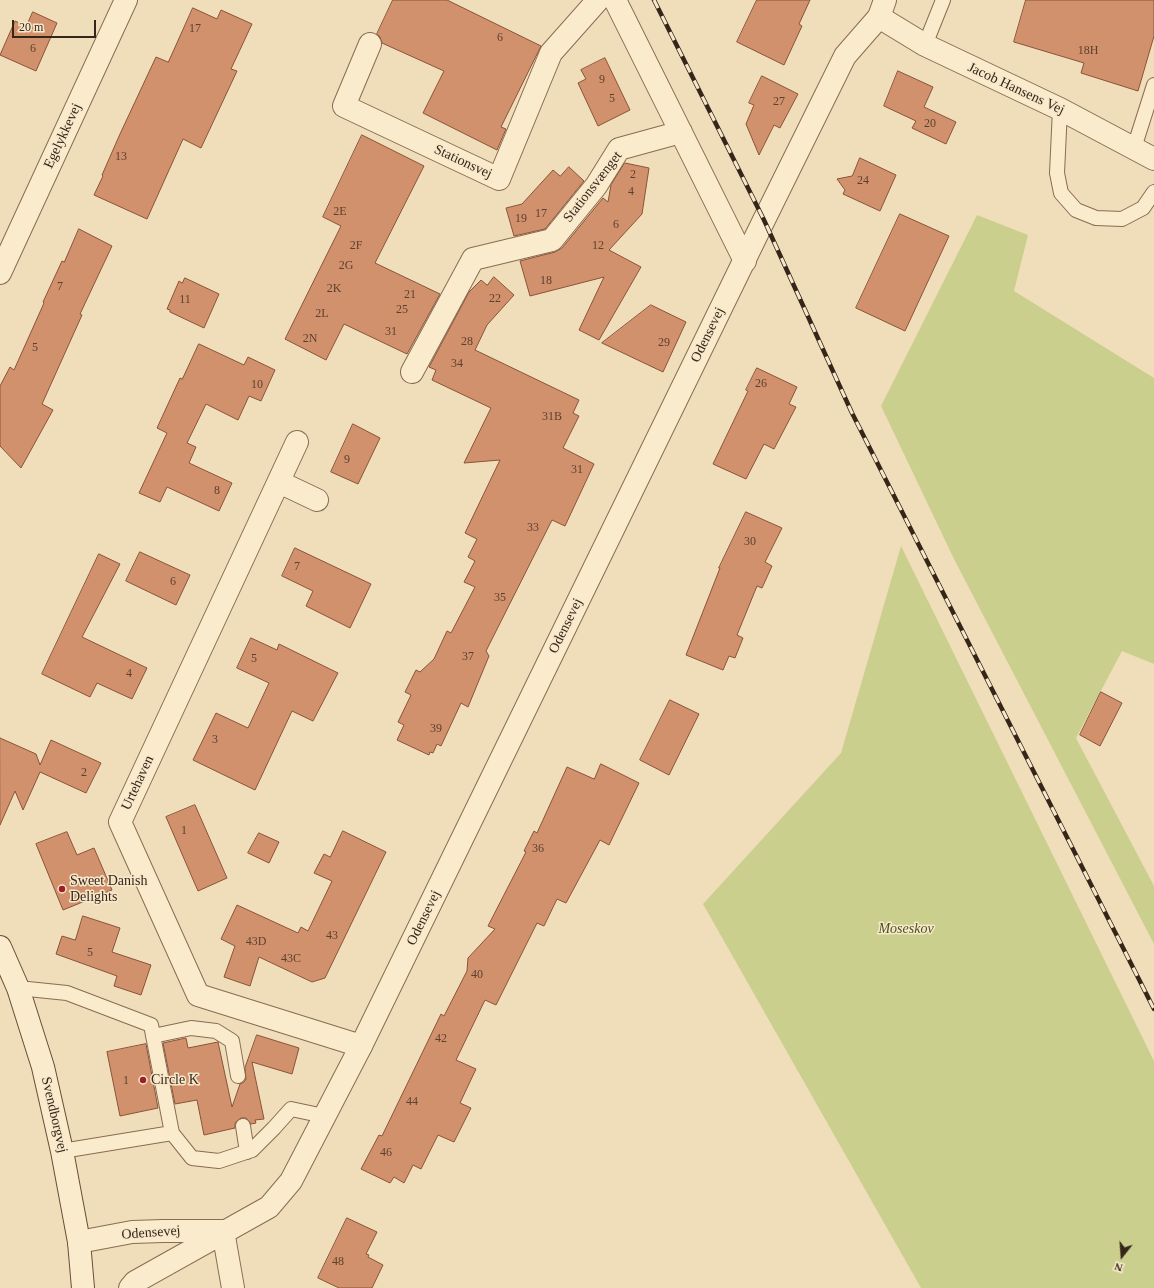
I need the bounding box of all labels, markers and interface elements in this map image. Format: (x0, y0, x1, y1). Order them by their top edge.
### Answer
scale bar (14, 12, 98, 38)
text: 20 m (19, 20, 43, 34)
house number: 17 (189, 22, 201, 36)
house number: 6 (497, 31, 503, 45)
house number: 6 (30, 42, 36, 56)
house number: 18H (1078, 44, 1098, 58)
street label: Jacob Hansens Vej (965, 59, 1067, 119)
house number: 9 (599, 73, 605, 87)
house number: 5 (609, 92, 615, 106)
house number: 27 (773, 95, 785, 109)
street label: Egelykkevej (41, 101, 85, 171)
house number: 20 (924, 117, 936, 131)
street label: Stationsvej (431, 141, 495, 183)
street label: Stationsvænget (560, 148, 626, 226)
house number: 13 (115, 150, 127, 164)
house number: 2 (630, 168, 636, 182)
house number: 24 (857, 174, 869, 188)
house number: 4 (628, 185, 634, 199)
house number: 2E (333, 205, 347, 219)
house number: 17 (535, 207, 547, 221)
house number: 19 (515, 212, 527, 226)
house number: 6 (613, 218, 619, 232)
house number: 2F (350, 239, 362, 253)
house number: 12 (592, 239, 604, 253)
house number: 2G (339, 259, 353, 273)
house number: 18 (540, 274, 552, 288)
house number: 7 (57, 280, 63, 294)
house number: 2K (327, 282, 341, 296)
house number: 21 (404, 288, 416, 302)
house number: 22 (489, 292, 501, 306)
house number: 11 (179, 293, 191, 307)
house number: 25 (396, 303, 408, 317)
street label: Odensevej (687, 305, 729, 365)
house number: 2L (315, 307, 329, 321)
house number: 31 (385, 325, 397, 339)
house number: 2N (303, 332, 317, 346)
house number: 28 (461, 335, 473, 349)
house number: 29 (658, 336, 670, 350)
house number: 5 (32, 341, 38, 355)
house number: 34 (451, 357, 463, 371)
house number: 26 (755, 377, 767, 391)
house number: 10 (251, 378, 263, 392)
house number: 31B (542, 410, 562, 424)
house number: 9 (344, 453, 350, 467)
house number: 31 (571, 463, 583, 477)
house number: 8 (214, 484, 220, 498)
house number: 33 (527, 521, 539, 535)
house number: 30 (744, 535, 756, 549)
house number: 7 (294, 560, 300, 574)
house number: 6 (170, 575, 176, 589)
house number: 35 (494, 591, 506, 605)
street label: Odensevej (545, 596, 587, 656)
house number: 37 (462, 650, 474, 664)
house number: 5 (251, 652, 257, 666)
house number: 4 (126, 667, 132, 681)
house number: 39 (430, 722, 442, 736)
house number: 3 (212, 733, 218, 747)
street label: Urtehaven (118, 753, 158, 813)
house number: 2 (81, 766, 87, 780)
house number: 1 (181, 824, 187, 838)
house number: 36 (532, 842, 544, 856)
place label: Sweet Danish Delights (70, 873, 147, 906)
marker: Sweet Danish Delights (57, 884, 67, 894)
street label: Odensevej (403, 888, 445, 948)
park label: Moseskov (878, 921, 934, 937)
house number: 43 (326, 929, 338, 943)
house number: 43D (246, 935, 266, 949)
house number: 5 (87, 946, 93, 960)
house number: 43C (281, 952, 301, 966)
house number: 40 (471, 968, 483, 982)
house number: 42 (435, 1032, 447, 1046)
place label: Circle K (151, 1072, 199, 1088)
house number: 1 (123, 1074, 129, 1088)
street label: Svendborgvej (37, 1075, 71, 1155)
marker: Circle K (138, 1075, 148, 1085)
house number: 44 (406, 1095, 418, 1109)
house number: 46 (380, 1146, 392, 1160)
street label: Odensevej (121, 1223, 181, 1243)
north arrow (1102, 1236, 1142, 1276)
house number: 48 (332, 1255, 344, 1269)
text: N (1113, 1261, 1124, 1274)

